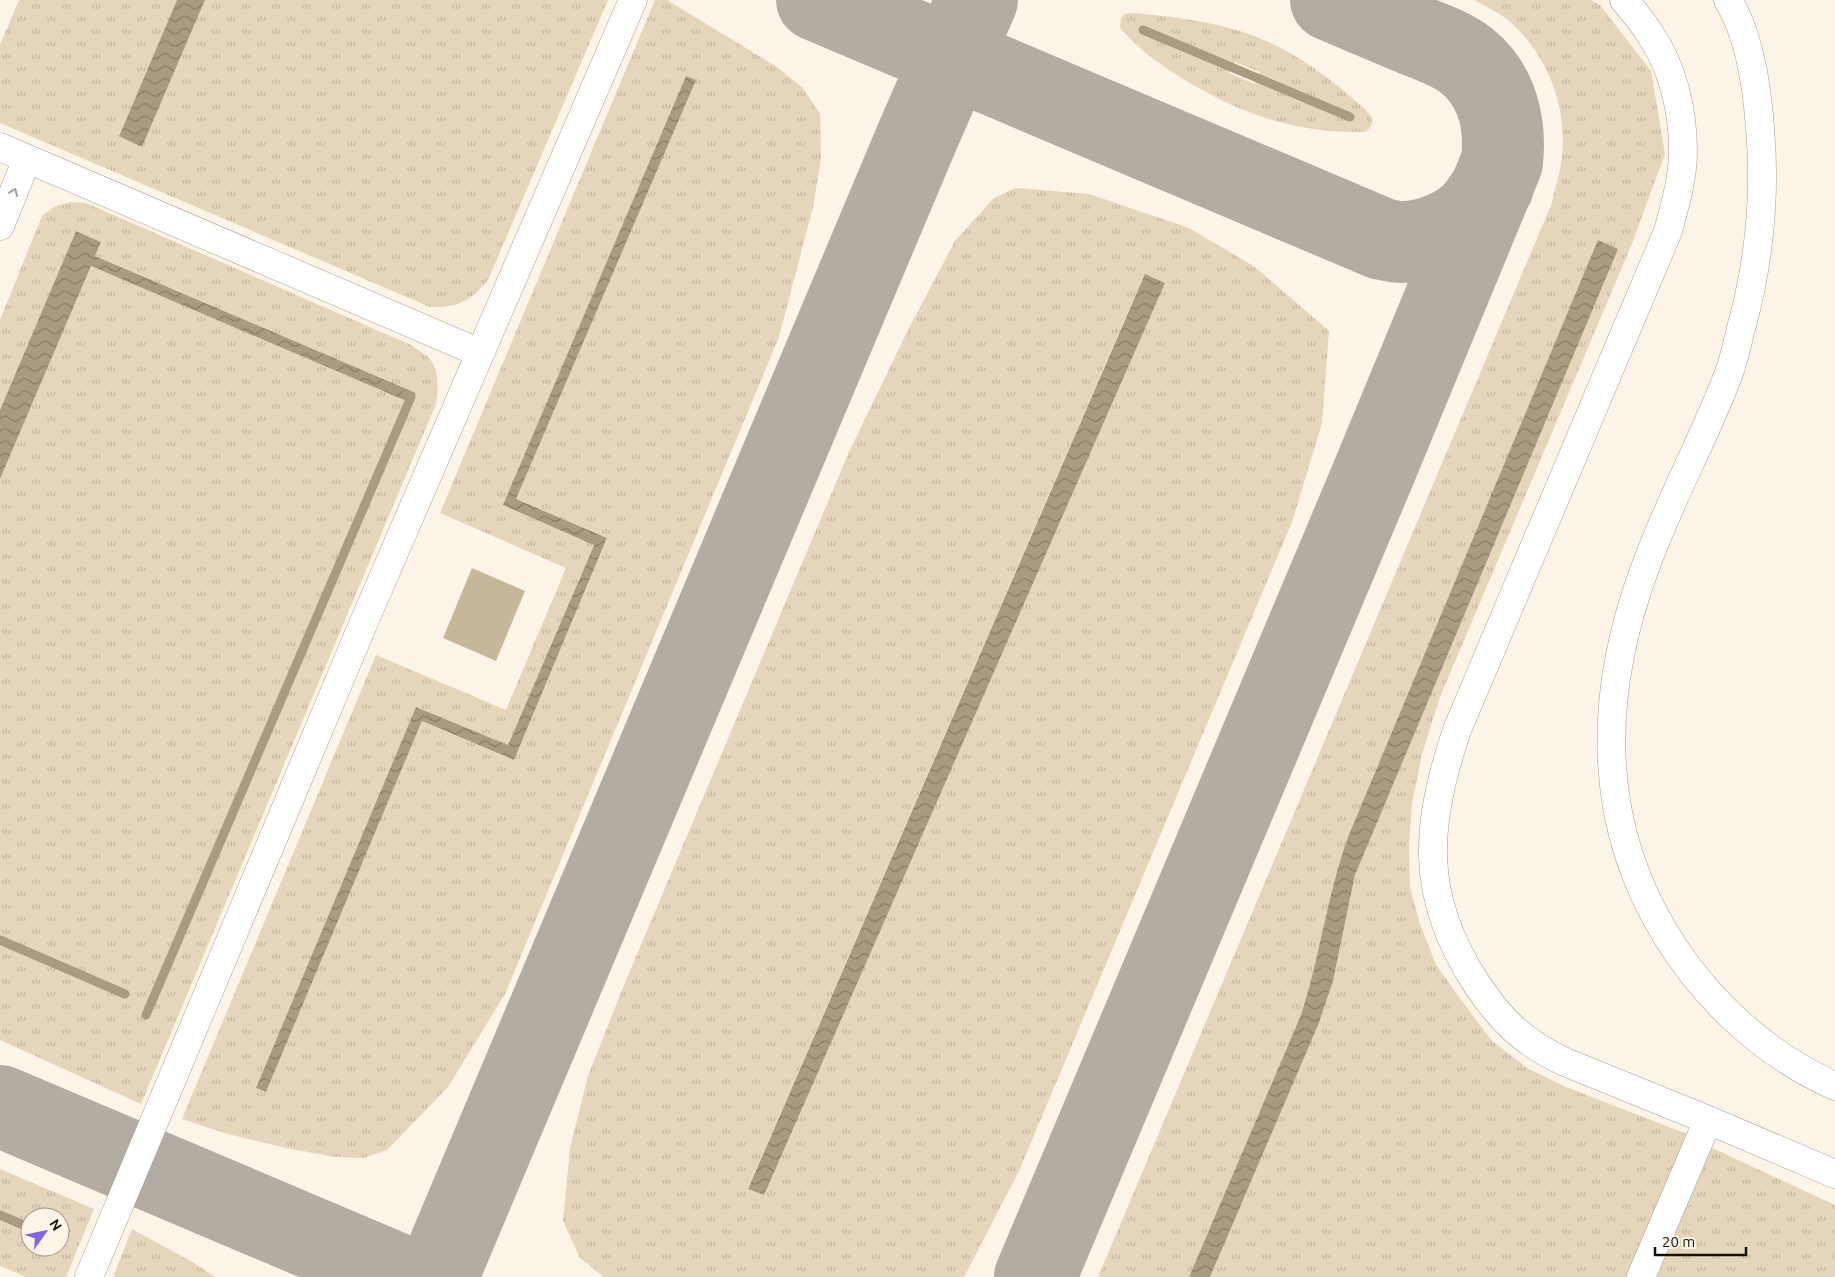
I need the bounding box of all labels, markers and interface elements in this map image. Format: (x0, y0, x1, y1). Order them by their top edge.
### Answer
one-way arrow (7, 188, 18, 197)
north arrow (20, 1207, 70, 1257)
text: N (46, 1216, 65, 1234)
scale bar (1655, 1224, 1746, 1256)
text: 20 m (1662, 1233, 1695, 1250)

